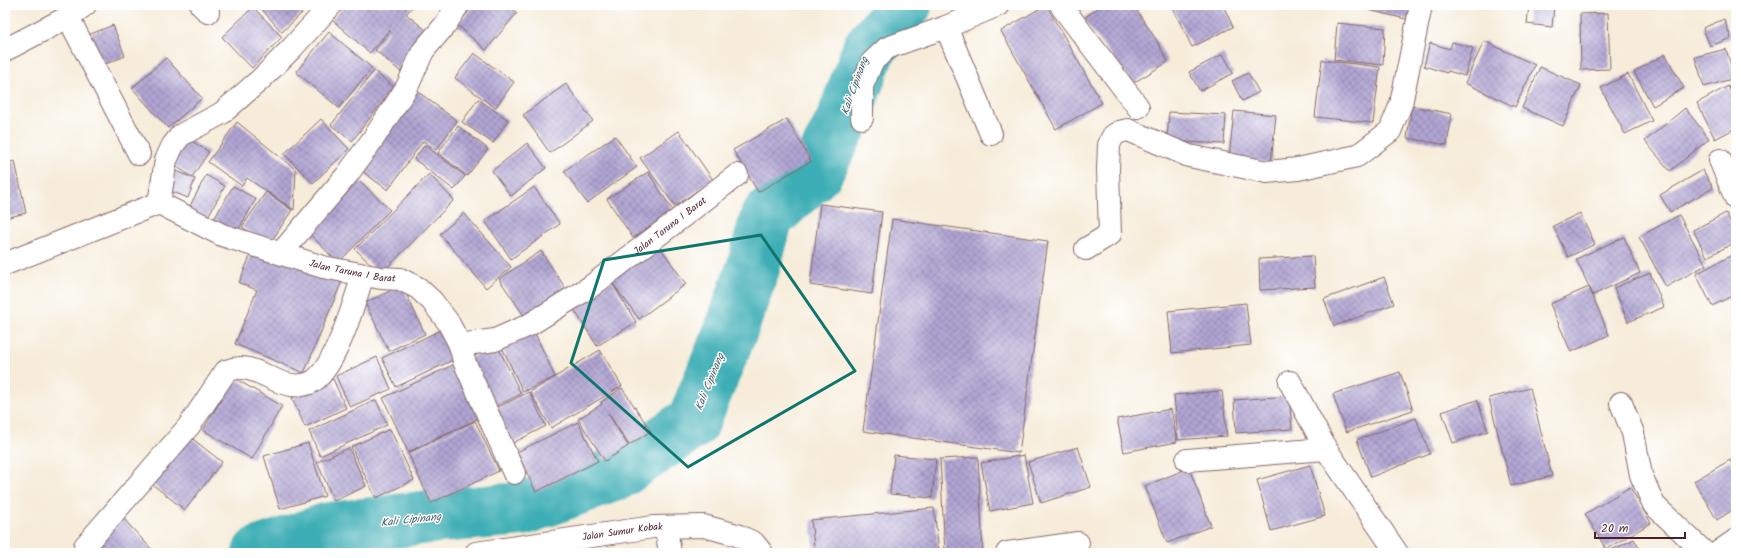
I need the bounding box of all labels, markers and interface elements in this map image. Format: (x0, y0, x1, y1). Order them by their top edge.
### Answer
water label: Kali Cipinang (836, 54, 874, 118)
street label: Jalan Taruna I Barat (630, 193, 710, 259)
street label: Jalan Taruna I Barat (307, 255, 396, 287)
water label: Kali Cipinang (690, 350, 730, 413)
water label: Kali Cipinang (380, 508, 443, 532)
scale bar (1595, 514, 1685, 540)
street label: Jalan Sumur Kobak (581, 519, 663, 545)
text: 20 m (1601, 519, 1629, 538)

